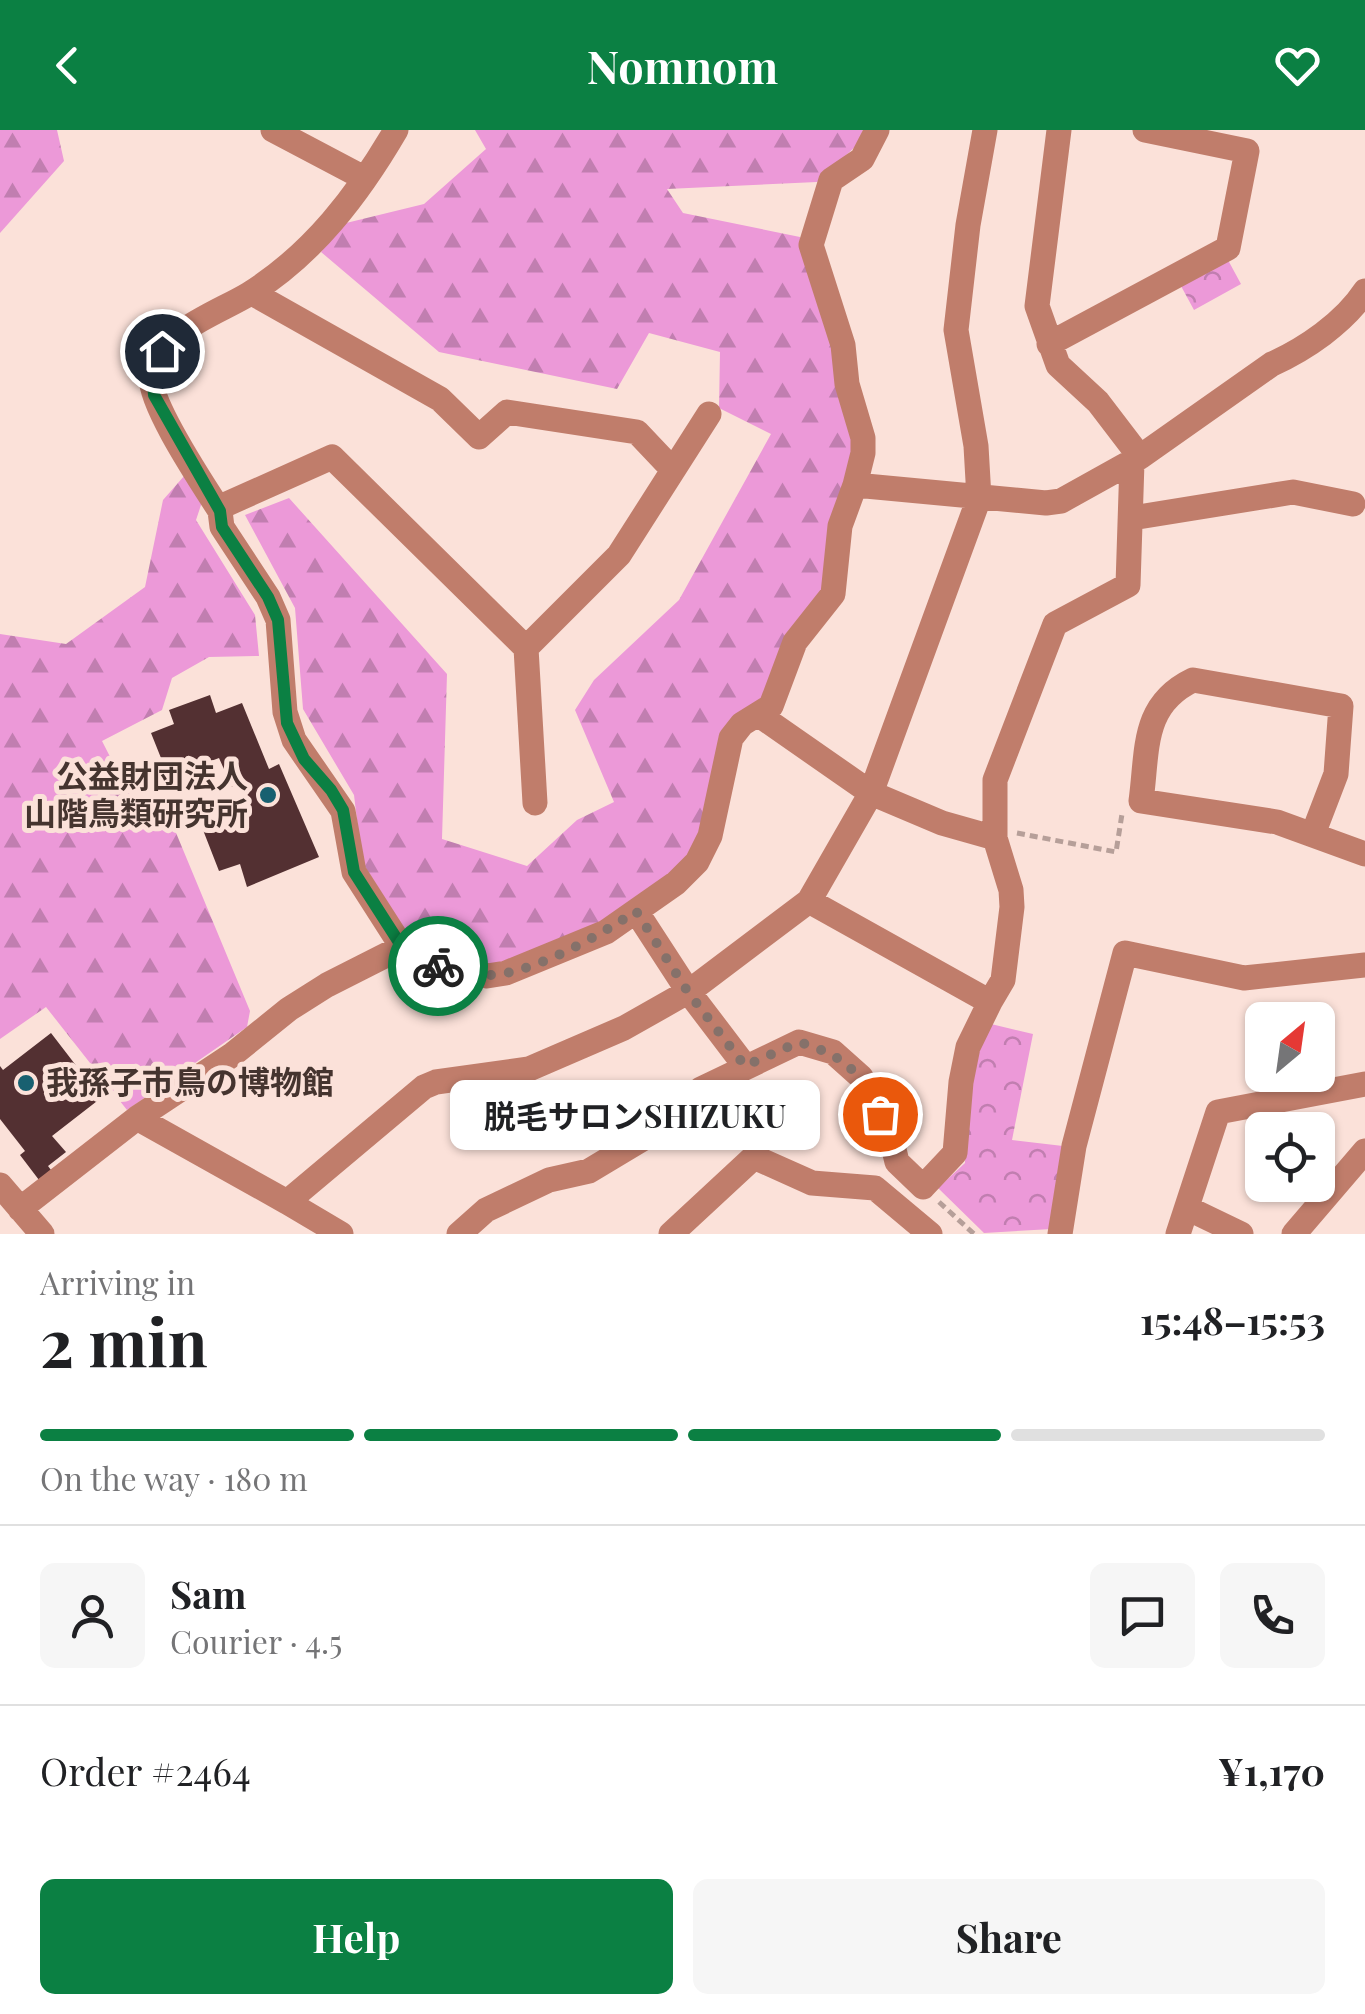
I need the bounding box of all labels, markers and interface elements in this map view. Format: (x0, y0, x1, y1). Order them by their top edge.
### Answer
text: Nomnom (587, 35, 778, 95)
icon: back (40, 38, 95, 93)
icon: heart (1270, 38, 1325, 93)
pin (120, 309, 205, 394)
icon: home (135, 324, 190, 379)
place label: 公益財団法人 山階鳥類研究所 (24, 753, 248, 833)
marker: 公益財団法人 山階鳥類研究所 (257, 784, 279, 806)
courier (388, 916, 488, 1016)
icon: bike (411, 939, 466, 994)
north arrow (1245, 1002, 1335, 1092)
map controls (1245, 1002, 1335, 1202)
place label: 我孫子市鳥の博物館 (46, 1059, 334, 1102)
marker: 我孫子市鳥の博物館 (15, 1072, 37, 1094)
pin (838, 1072, 923, 1157)
callout: 脱毛サロンSHIZUKU (450, 1079, 820, 1149)
icon: bag (853, 1087, 908, 1142)
text: 脱毛サロンSHIZUKU (484, 1093, 786, 1136)
button: locate (1245, 1112, 1335, 1202)
text: Arriving in (40, 1260, 195, 1303)
text: 15:48–15:53 (1140, 1294, 1325, 1345)
text: 2 min (40, 1297, 208, 1383)
text: On the way · 180 m (40, 1456, 308, 1499)
button: person (40, 1563, 145, 1668)
button: chat (1090, 1563, 1195, 1668)
button: phone (1220, 1563, 1325, 1668)
text: Sam (170, 1568, 246, 1619)
text: Courier · 4.5 (170, 1619, 342, 1662)
text: Order #2464 (40, 1745, 251, 1796)
text: ¥1,170 (1218, 1745, 1325, 1796)
button: Help (40, 1879, 673, 1994)
button: Share (693, 1879, 1325, 1994)

